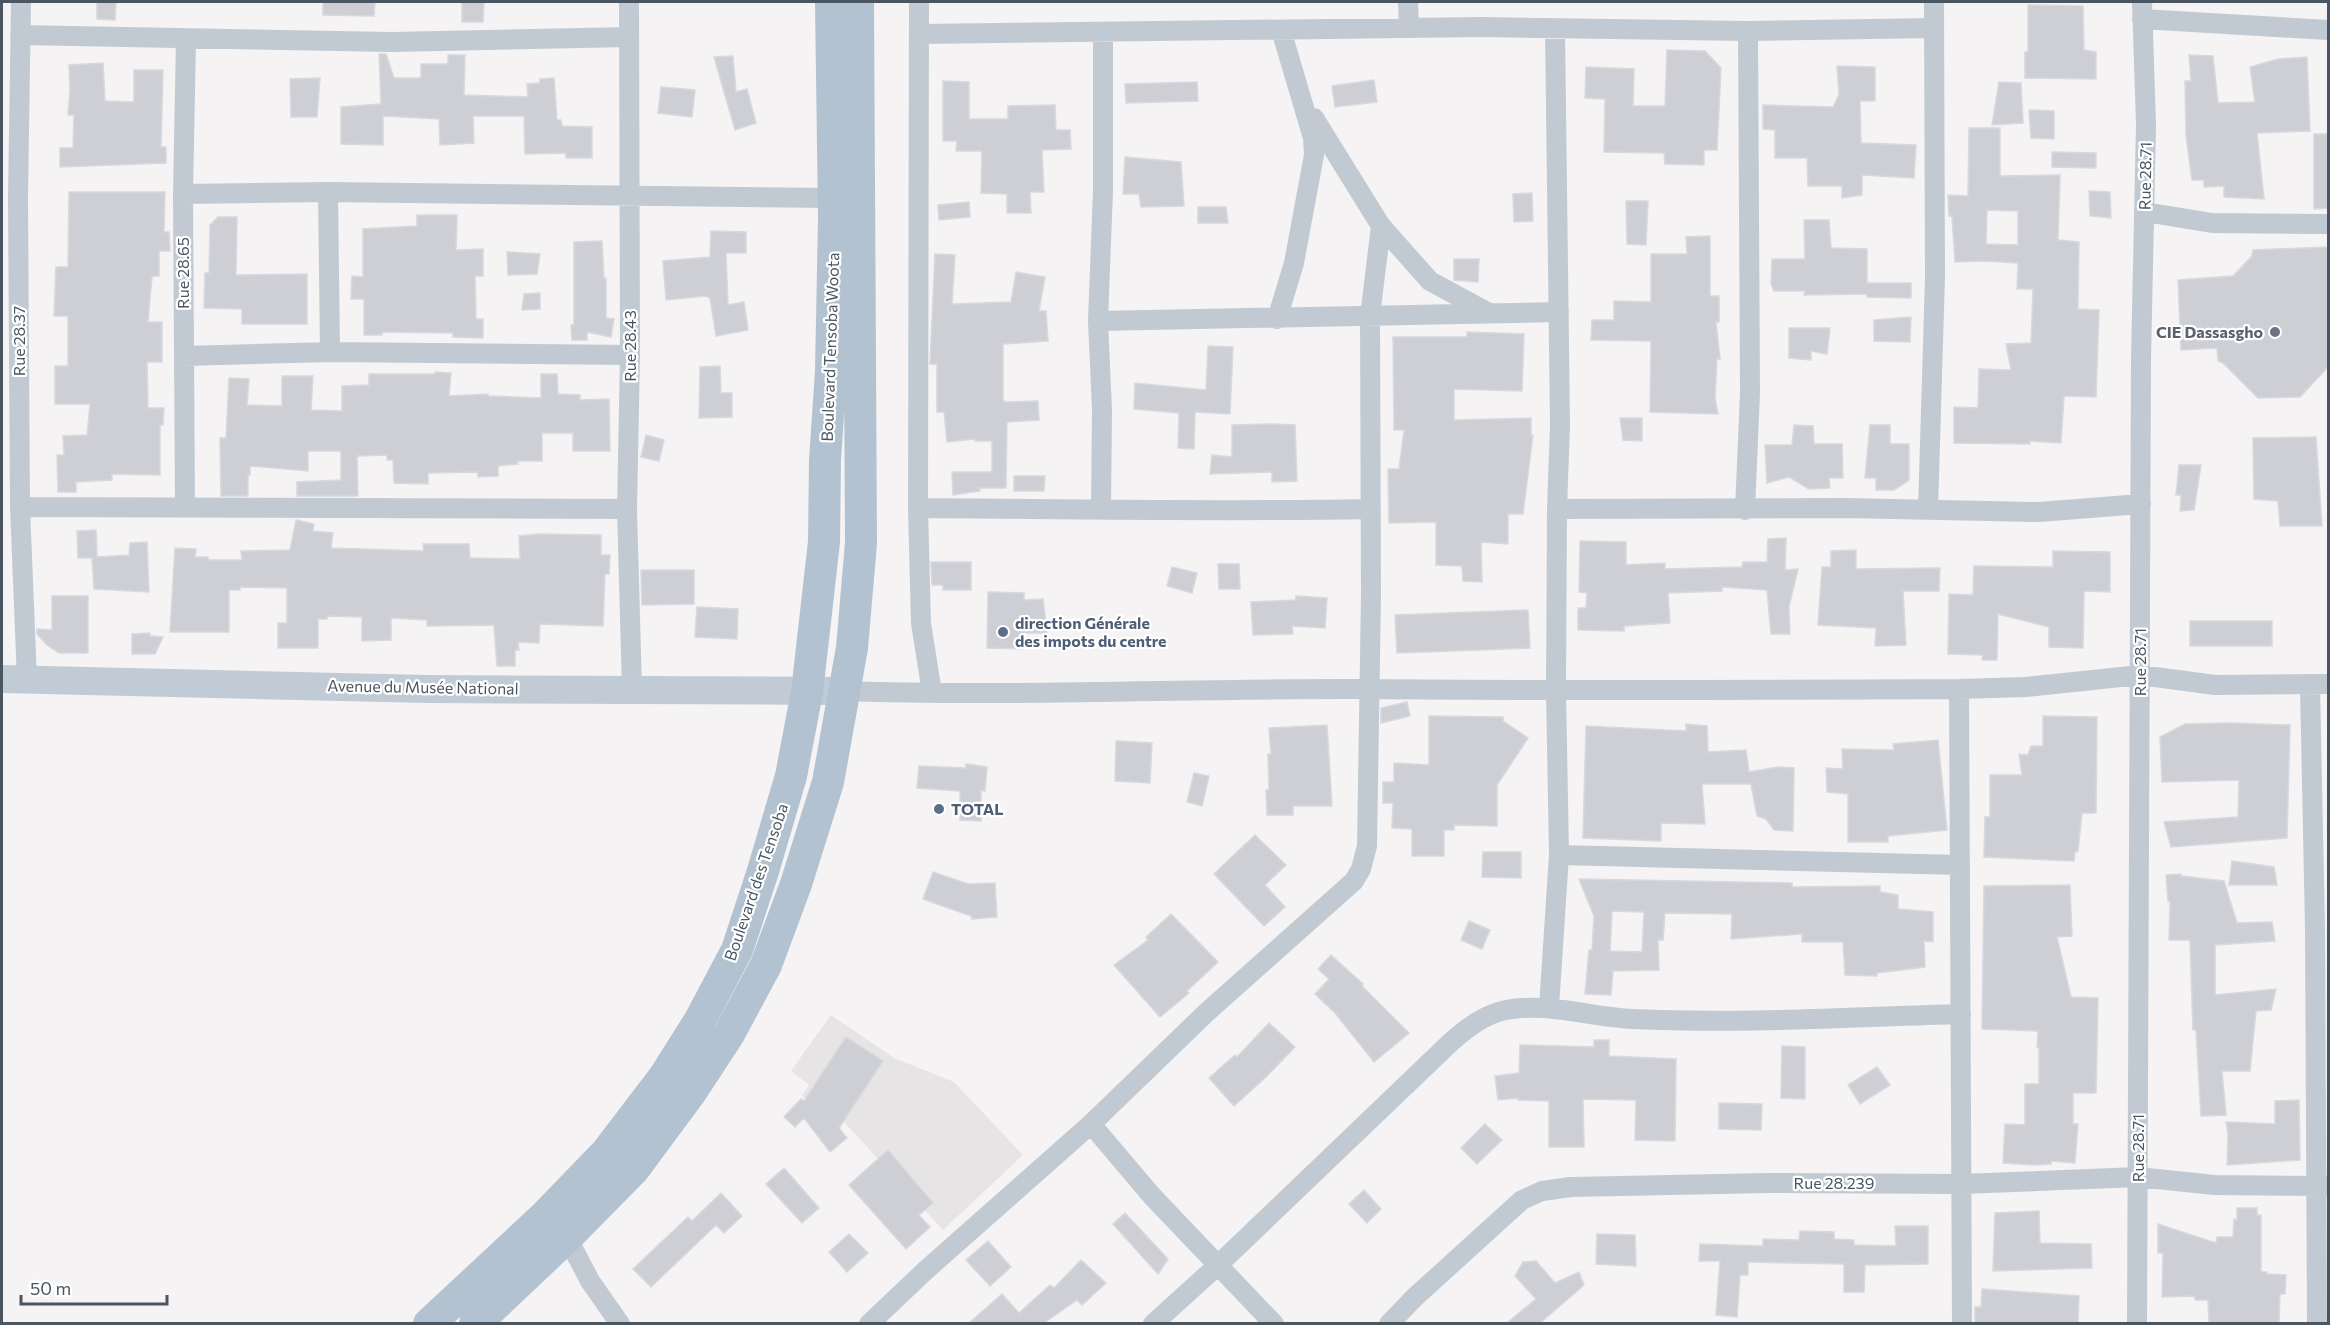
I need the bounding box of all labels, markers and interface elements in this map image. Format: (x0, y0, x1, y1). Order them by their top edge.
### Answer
street label: Rue 28.71 (2134, 142, 2155, 210)
street label: Rue 28.65 (173, 237, 192, 309)
street label: Boulevard Tensoba Woota (817, 252, 842, 442)
street label: Rue 28.37 (9, 306, 28, 376)
street label: Rue 28.43 (620, 310, 639, 382)
place label: CIE Dassasgho (2156, 322, 2263, 341)
marker: CIE Dassasgho (2268, 325, 2282, 339)
place label: direction Générale des impots du centre (1015, 613, 1167, 650)
marker: direction Générale des impots du centre (996, 625, 1010, 639)
street label: Rue 28.71 (2130, 628, 2149, 696)
street label: Avenue du Musée National (327, 675, 519, 698)
place label: TOTAL (951, 799, 1003, 818)
street label: Boulevard des Tensoba (720, 801, 791, 963)
marker: TOTAL (932, 802, 946, 816)
street label: Rue 28.71 (2128, 1114, 2147, 1182)
street label: Rue 28.239 (1794, 1173, 1874, 1192)
scale bar (21, 1268, 166, 1306)
text: 50 m (30, 1277, 71, 1299)

